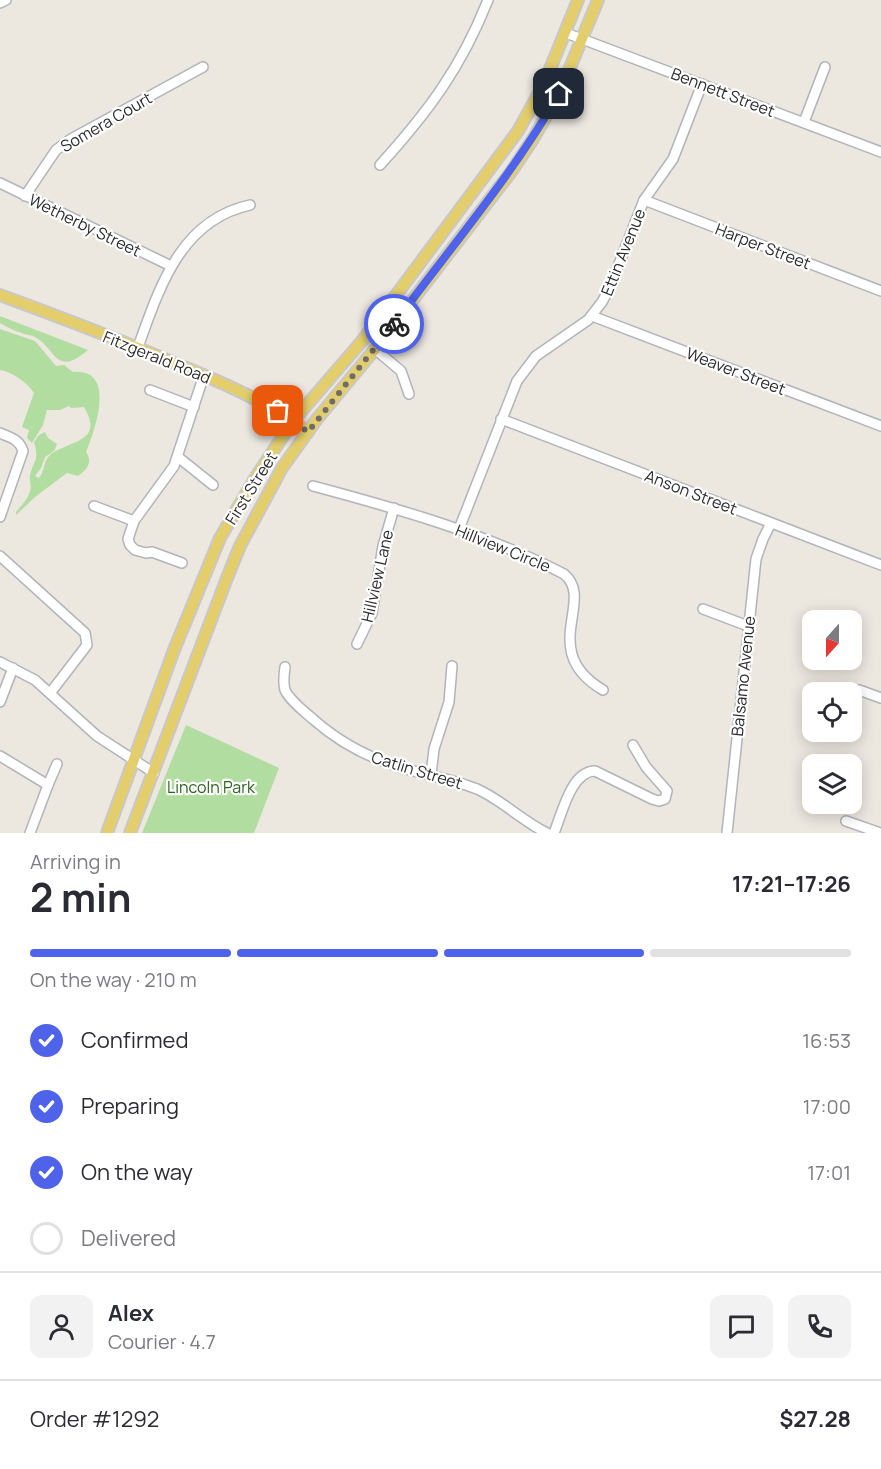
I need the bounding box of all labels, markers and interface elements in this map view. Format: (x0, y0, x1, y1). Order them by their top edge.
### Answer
street label: Bennett Street (668, 62, 778, 122)
pin (533, 68, 584, 119)
icon: home (542, 77, 575, 110)
street label: Somera Court (56, 87, 156, 157)
street label: Wetherby Street (25, 188, 145, 262)
street label: Ettin Avenue (596, 205, 650, 299)
street label: Harper Street (712, 218, 814, 274)
courier (364, 294, 424, 354)
icon: bike (378, 308, 411, 341)
street label: Fitzgerald Road (100, 325, 214, 389)
street label: Weaver Street (683, 342, 789, 400)
pin (252, 385, 303, 436)
icon: bag (261, 394, 294, 427)
street label: First Street (220, 447, 282, 529)
street label: Anson Street (642, 464, 740, 520)
street label: Hillview Circle (452, 519, 554, 577)
street label: Hillview Lane (356, 528, 398, 624)
north arrow (802, 610, 862, 670)
map controls (802, 610, 862, 814)
street label: Balsamo Avenue (726, 615, 760, 737)
button: locate (802, 682, 862, 742)
street label: Catlin Street (369, 746, 465, 794)
button: layers (802, 754, 862, 814)
park label: Lincoln Park (167, 776, 256, 798)
text: Arriving in (30, 848, 121, 875)
text: 17:21–17:26 (732, 869, 851, 899)
text: 2 min (30, 870, 131, 924)
text: On the way · 210 m (30, 966, 197, 993)
icon: check (30, 1024, 63, 1057)
text: Confirmed (81, 1025, 189, 1055)
text: 16:53 (802, 1027, 851, 1054)
icon: check (30, 1090, 63, 1123)
text: Preparing (81, 1091, 179, 1121)
text: 17:00 (803, 1093, 851, 1120)
icon: check (30, 1156, 63, 1189)
text: On the way (81, 1157, 193, 1187)
text: 17:01 (807, 1159, 851, 1186)
text: Delivered (81, 1223, 176, 1253)
button: person (30, 1295, 93, 1358)
button: chat (710, 1295, 773, 1358)
button: phone (788, 1295, 851, 1358)
text: Alex (108, 1298, 154, 1328)
text: Courier · 4.7 (108, 1328, 216, 1355)
text: Order #1292 (30, 1404, 159, 1434)
text: $27.28 (779, 1404, 851, 1434)

